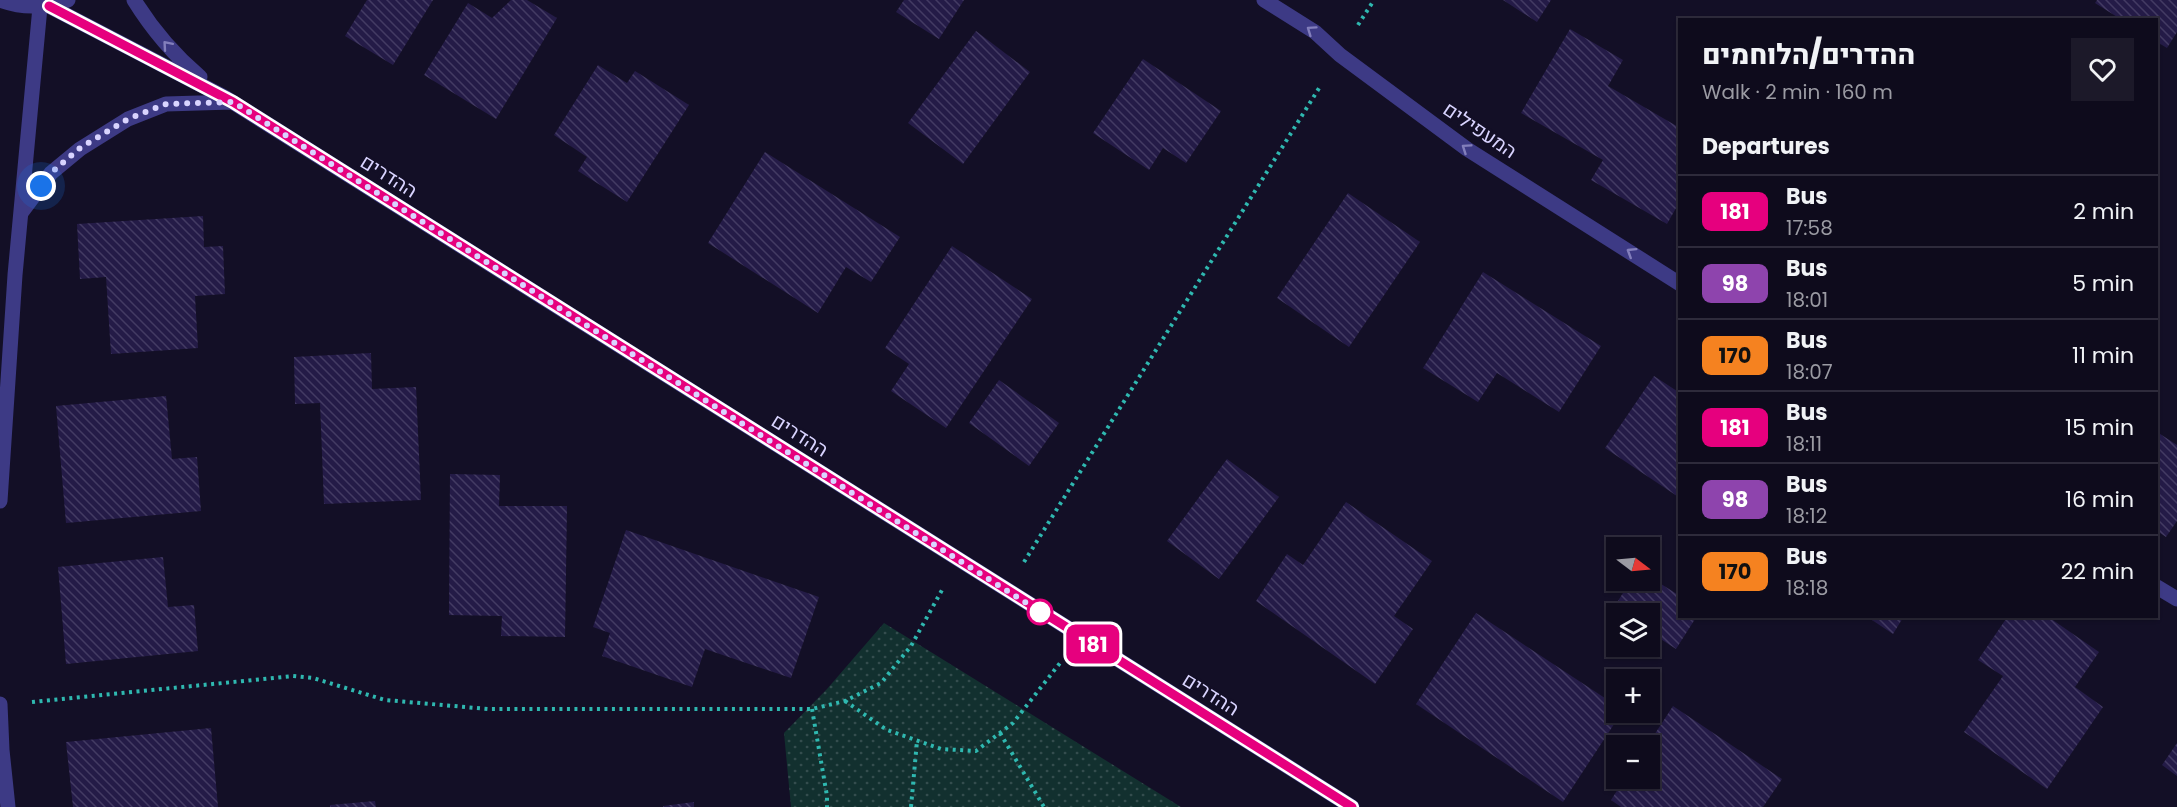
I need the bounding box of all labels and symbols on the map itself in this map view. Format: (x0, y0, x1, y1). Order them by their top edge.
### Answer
one-way arrow (1307, 26, 1318, 37)
one-way arrow (163, 41, 174, 52)
street label: המעפילים (1438, 95, 1522, 165)
one-way arrow (1462, 144, 1473, 155)
street label: ההדרים (355, 148, 423, 204)
your location (26, 171, 56, 201)
one-way arrow (1626, 249, 1637, 260)
street label: ההדרים (766, 407, 834, 463)
north arrow (1606, 537, 1660, 591)
unlabelled marker (1027, 599, 1053, 625)
line badge: 181 (1058, 624, 1128, 664)
street label: ההדרים (1177, 666, 1245, 722)

